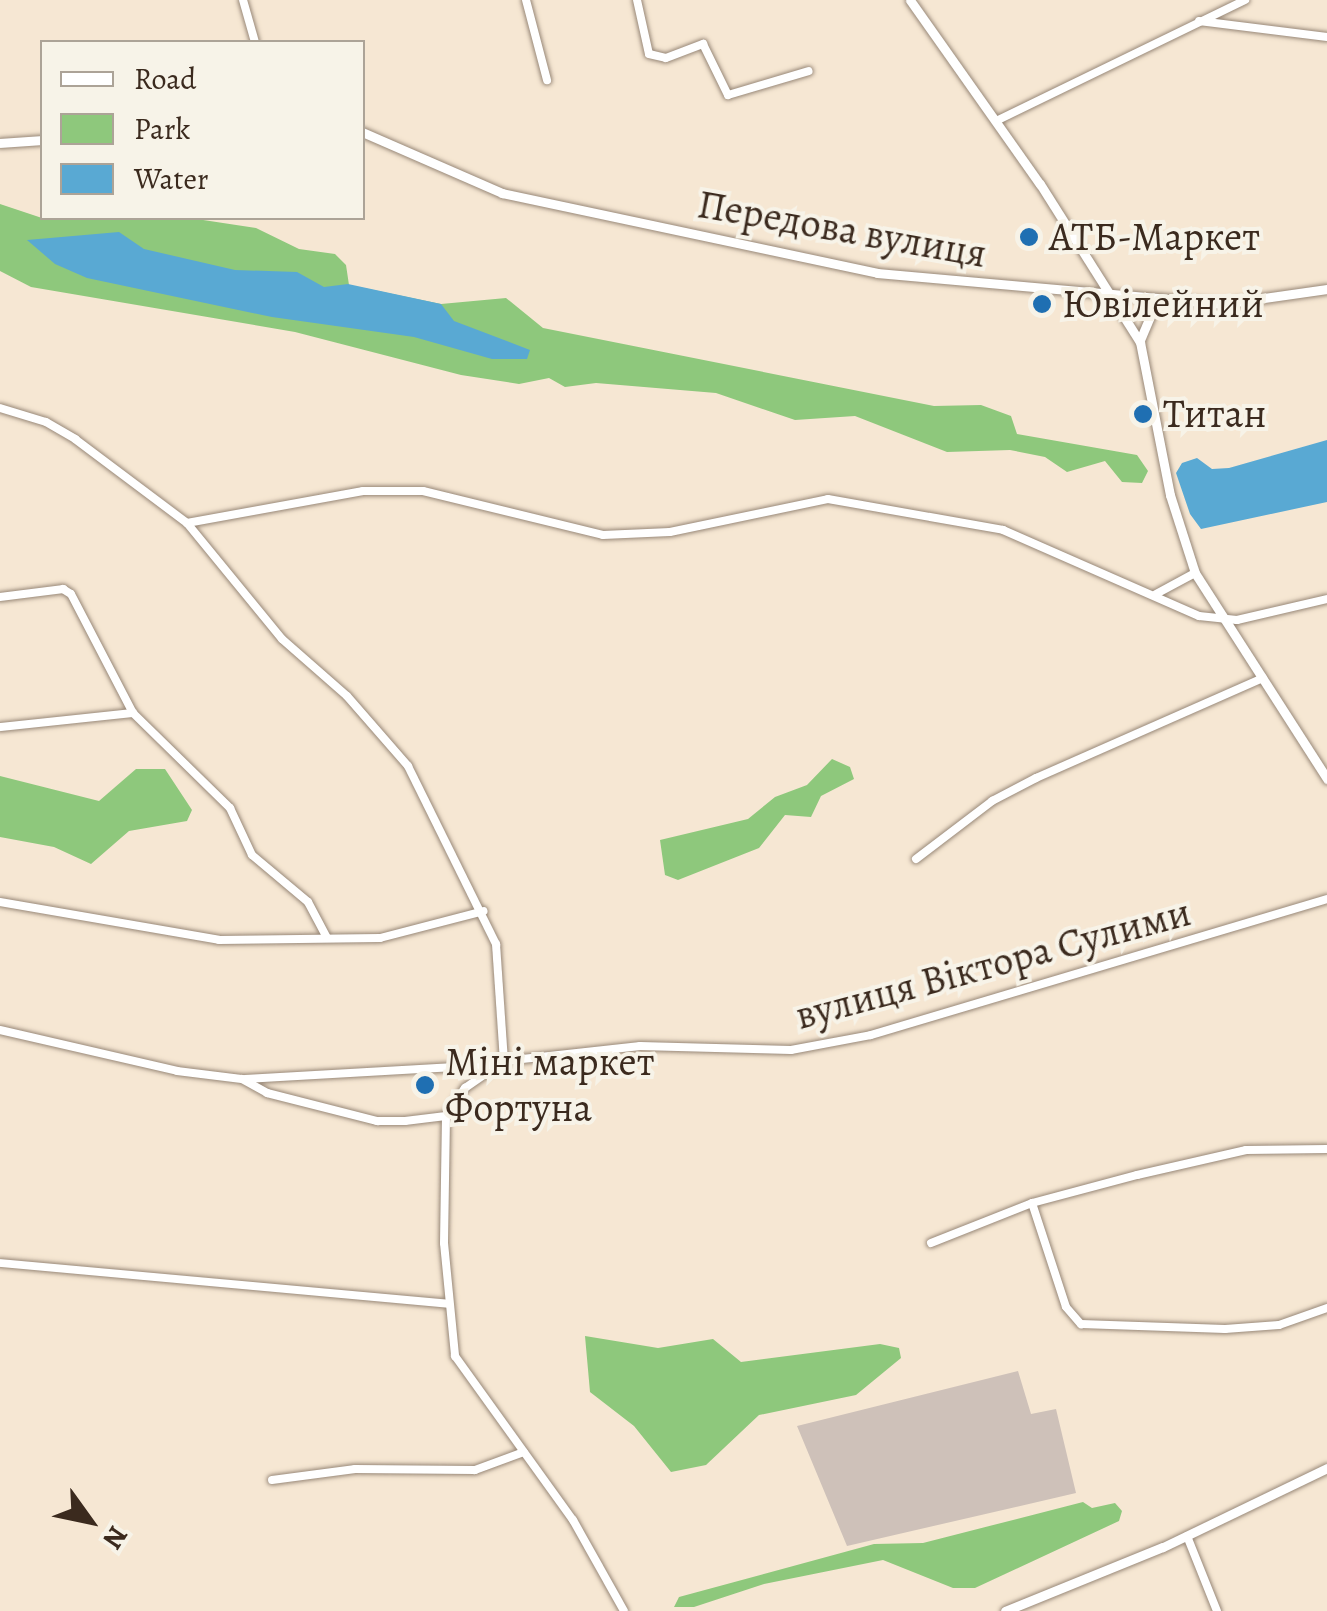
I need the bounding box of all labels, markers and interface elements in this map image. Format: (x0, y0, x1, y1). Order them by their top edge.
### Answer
legend (40, 40, 365, 220)
text: Road (134, 59, 196, 99)
text: Park (134, 109, 190, 149)
text: Water (134, 159, 208, 199)
street label: Передова вулиця (694, 180, 990, 278)
place label: АТБ-Маркет (1049, 213, 1260, 261)
marker: АТБ-Маркет (1018, 226, 1040, 248)
place label: Ювілейний (1062, 280, 1264, 328)
marker: Ювілейний (1031, 293, 1053, 315)
place label: Титан (1163, 390, 1267, 438)
marker: Титан (1132, 403, 1154, 425)
street label: вулиця Віктора Сулими (790, 888, 1196, 1040)
place label: Міні маркет Фортуна (445, 1038, 654, 1132)
marker: Міні маркет Фортуна (414, 1074, 436, 1096)
north arrow (40, 1471, 140, 1571)
text: N (94, 1518, 137, 1556)

